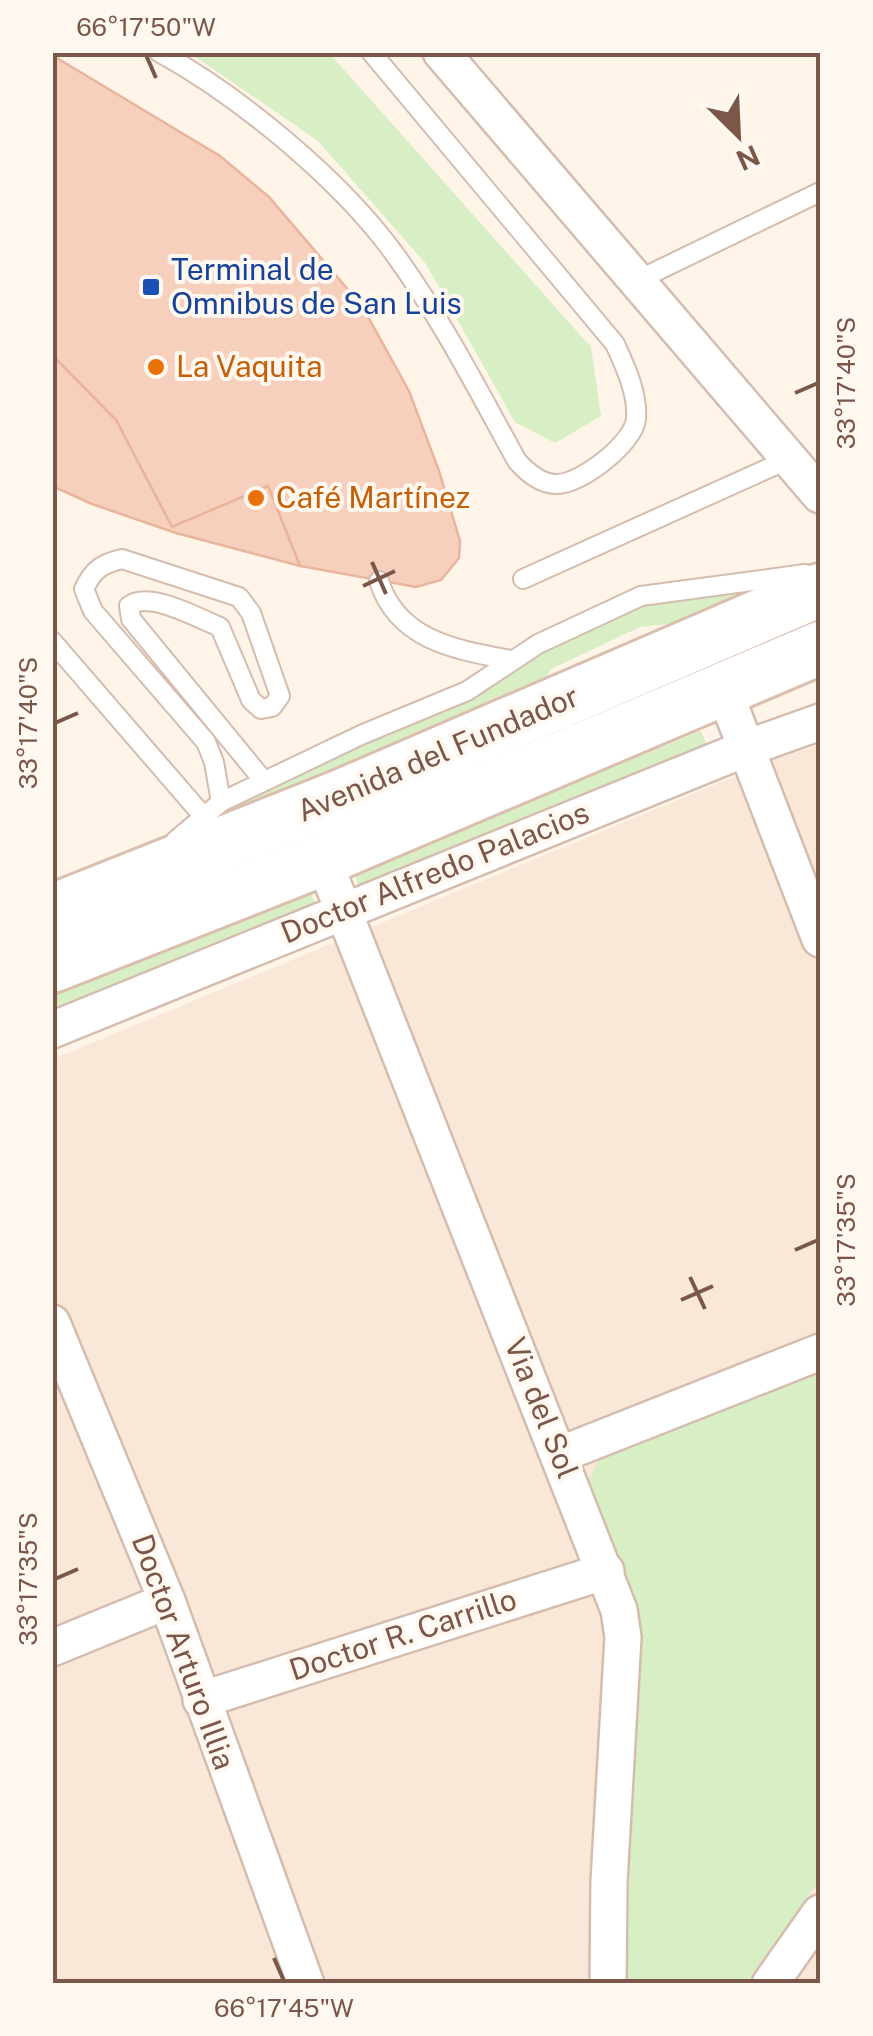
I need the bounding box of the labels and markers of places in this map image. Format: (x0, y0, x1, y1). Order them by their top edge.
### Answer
place label: Terminal de Omnibus de San Luis (171, 251, 462, 321)
marker: Terminal de Omnibus de San Luis (140, 276, 162, 298)
place label: La Vaquita (176, 348, 323, 384)
marker: La Vaquita (145, 356, 167, 378)
place label: Café Martínez (276, 479, 470, 515)
marker: Café Martínez (245, 487, 267, 509)

